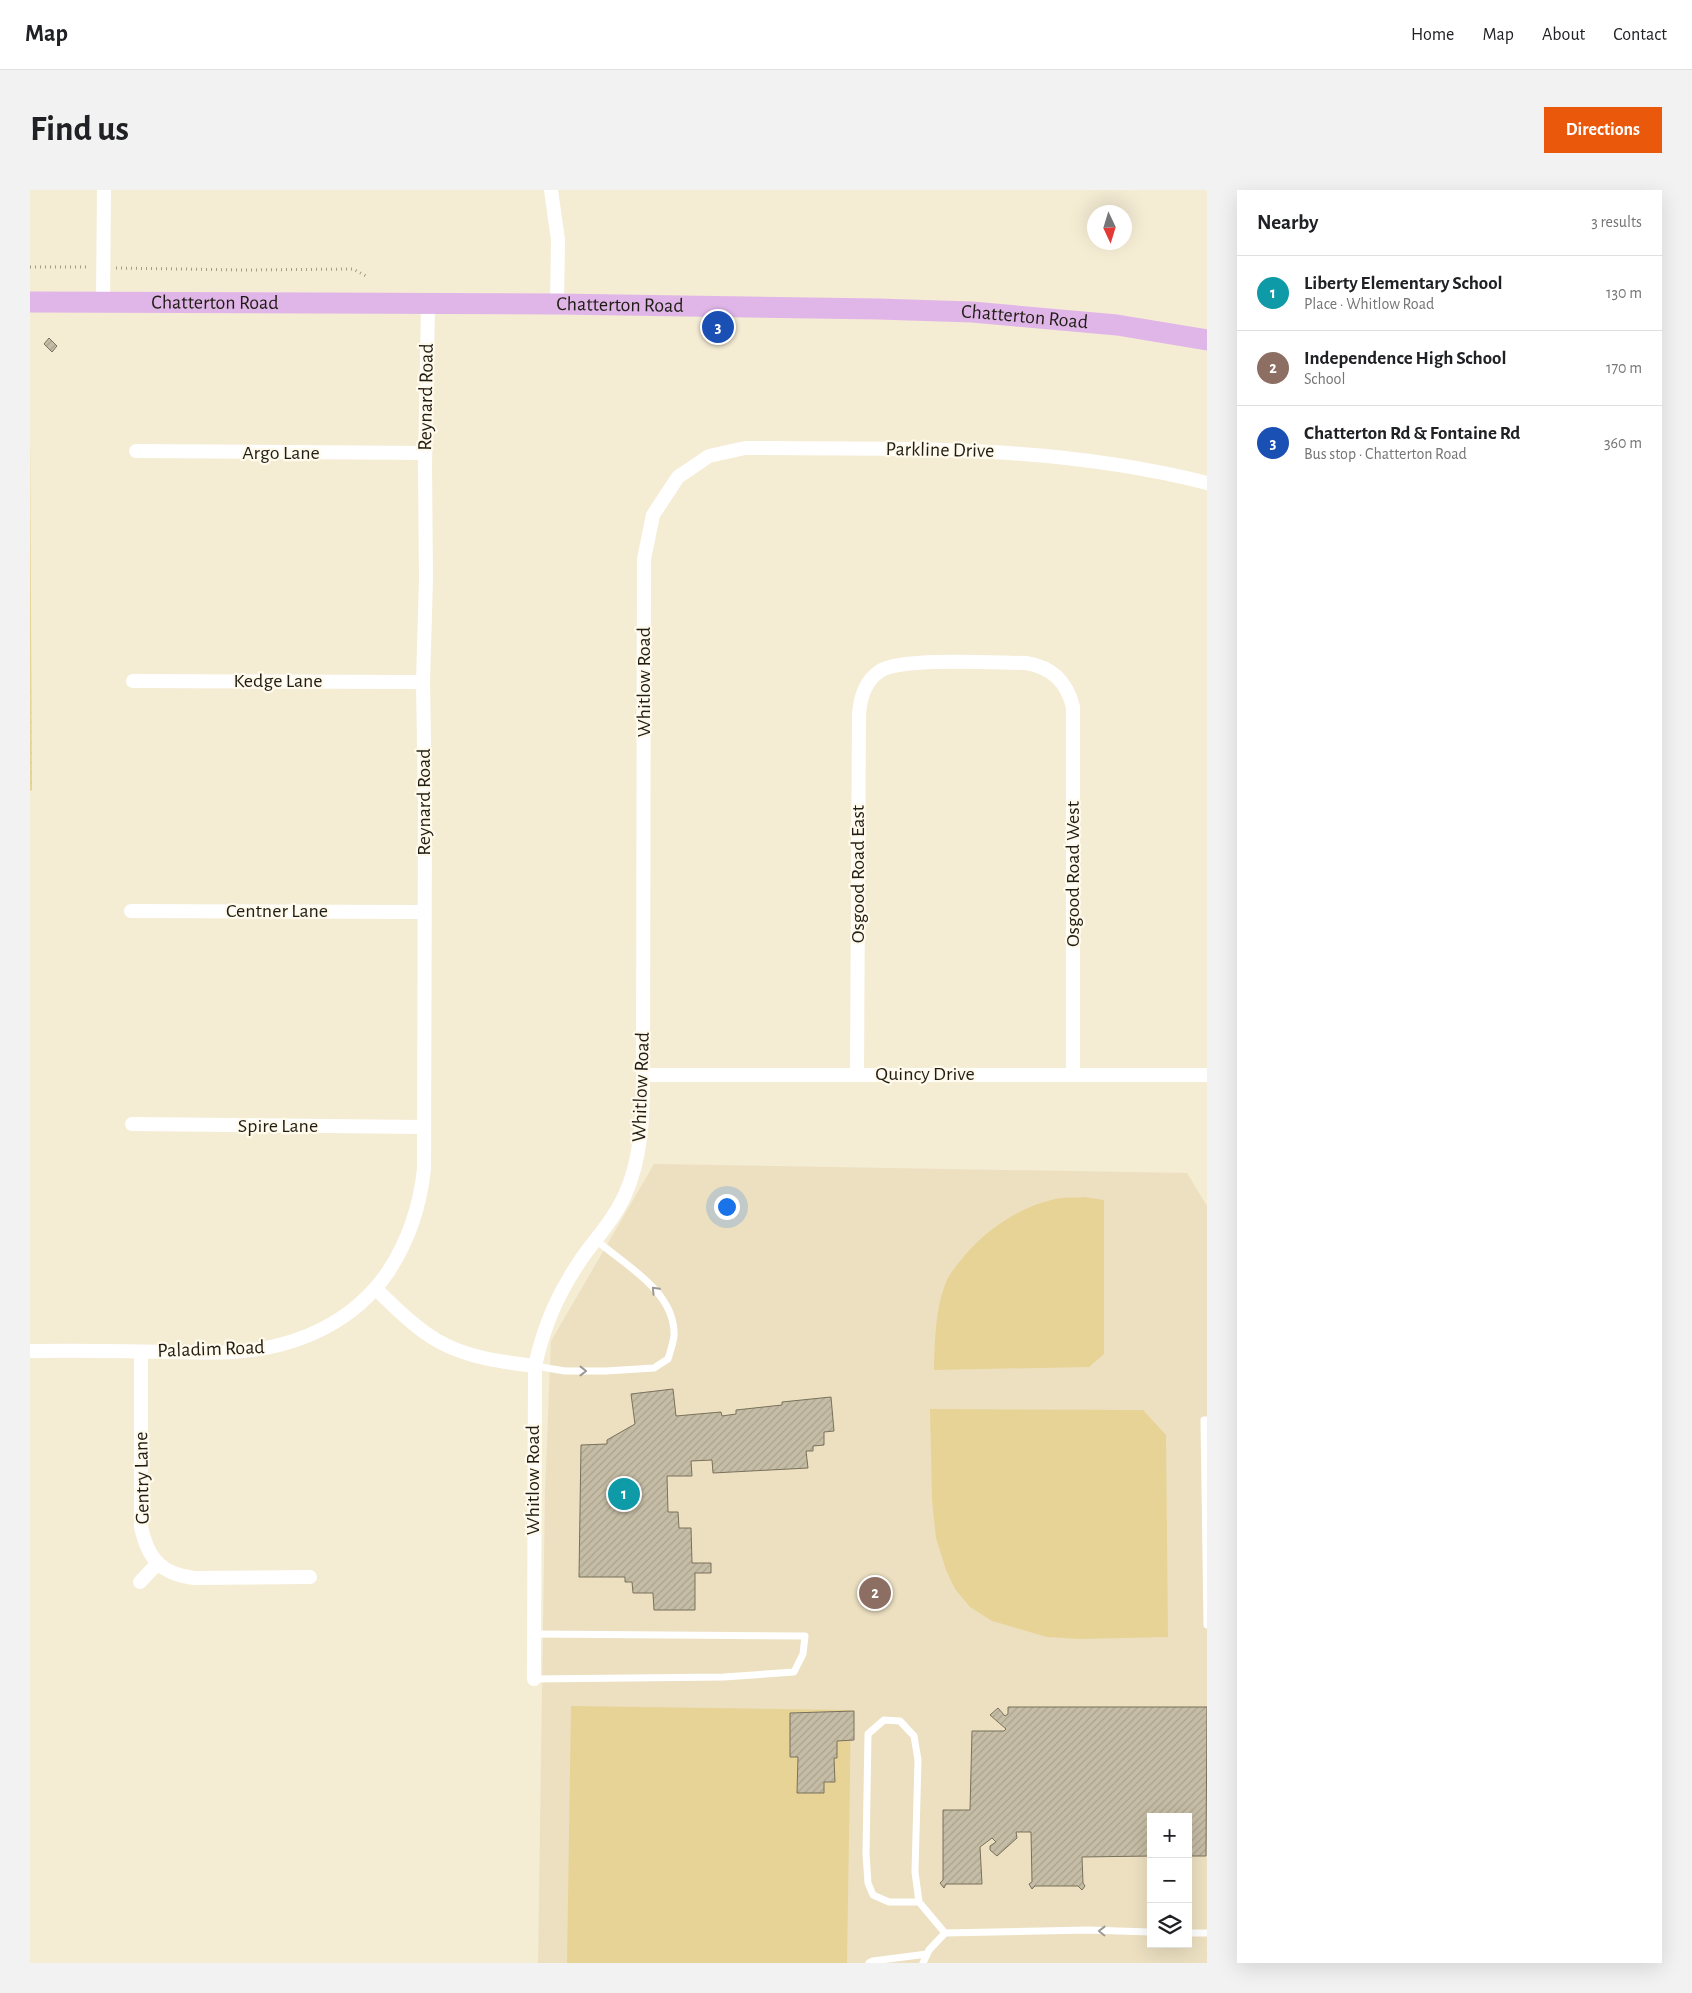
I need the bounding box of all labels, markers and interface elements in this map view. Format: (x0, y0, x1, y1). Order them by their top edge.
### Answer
text: Map (25, 22, 68, 46)
text: Home (1411, 26, 1454, 44)
text: Map (1482, 26, 1514, 44)
text: About (1542, 26, 1585, 44)
text: Contact (1613, 26, 1667, 44)
button: Directions (1544, 107, 1662, 153)
text: Find us (30, 112, 129, 147)
north arrow (1087, 205, 1132, 250)
text: Nearby (1257, 212, 1318, 233)
text: 3 results (1591, 214, 1642, 230)
text: Liberty Elementary School (1304, 274, 1503, 293)
text: 1 (1270, 285, 1276, 301)
text: 130 m (1606, 285, 1642, 301)
street label: Chatterton Road (151, 292, 279, 313)
street label: Chatterton Road (556, 294, 684, 316)
text: Place · Whitlow Road (1304, 296, 1434, 312)
street label: Chatterton Road (961, 302, 1089, 332)
pin: 3 (702, 308, 734, 346)
street label: Reynard Road (415, 343, 437, 451)
text: Independence High School (1304, 349, 1507, 368)
text: 2 (1269, 360, 1277, 376)
text: 170 m (1606, 360, 1642, 376)
text: School (1304, 371, 1345, 387)
text: Chatterton Rd & Fontaine Rd (1304, 424, 1520, 443)
text: 3 (1270, 435, 1276, 451)
text: 360 m (1604, 435, 1642, 451)
street label: Parkline Drive (885, 439, 995, 461)
street label: Argo Lane (242, 443, 320, 463)
text: Bus stop · Chatterton Road (1304, 446, 1467, 462)
street label: Whitlow Road (634, 627, 654, 737)
street label: Kedge Lane (233, 671, 323, 691)
street label: Reynard Road (414, 748, 434, 856)
street label: Osgood Road West (1063, 800, 1083, 947)
street label: Osgood Road East (848, 804, 868, 943)
street label: Centner Lane (226, 901, 328, 921)
street label: Whitlow Road (629, 1032, 653, 1142)
street label: Quincy Drive (875, 1064, 975, 1084)
street label: Spire Lane (238, 1116, 318, 1136)
your location (714, 1194, 740, 1220)
one-way arrow (652, 1287, 661, 1296)
street label: Paladim Road (157, 1337, 265, 1361)
one-way arrow (580, 1366, 587, 1376)
street label: Whitlow Road (523, 1425, 543, 1535)
street label: Gentry Lane (131, 1431, 153, 1525)
pin: 1 (608, 1475, 640, 1513)
pin: 2 (859, 1574, 891, 1612)
map controls (1147, 1813, 1192, 1948)
button: + (1147, 1813, 1192, 1858)
button: − (1147, 1858, 1192, 1903)
button: layers (1147, 1903, 1192, 1948)
one-way arrow (1098, 1925, 1106, 1936)

